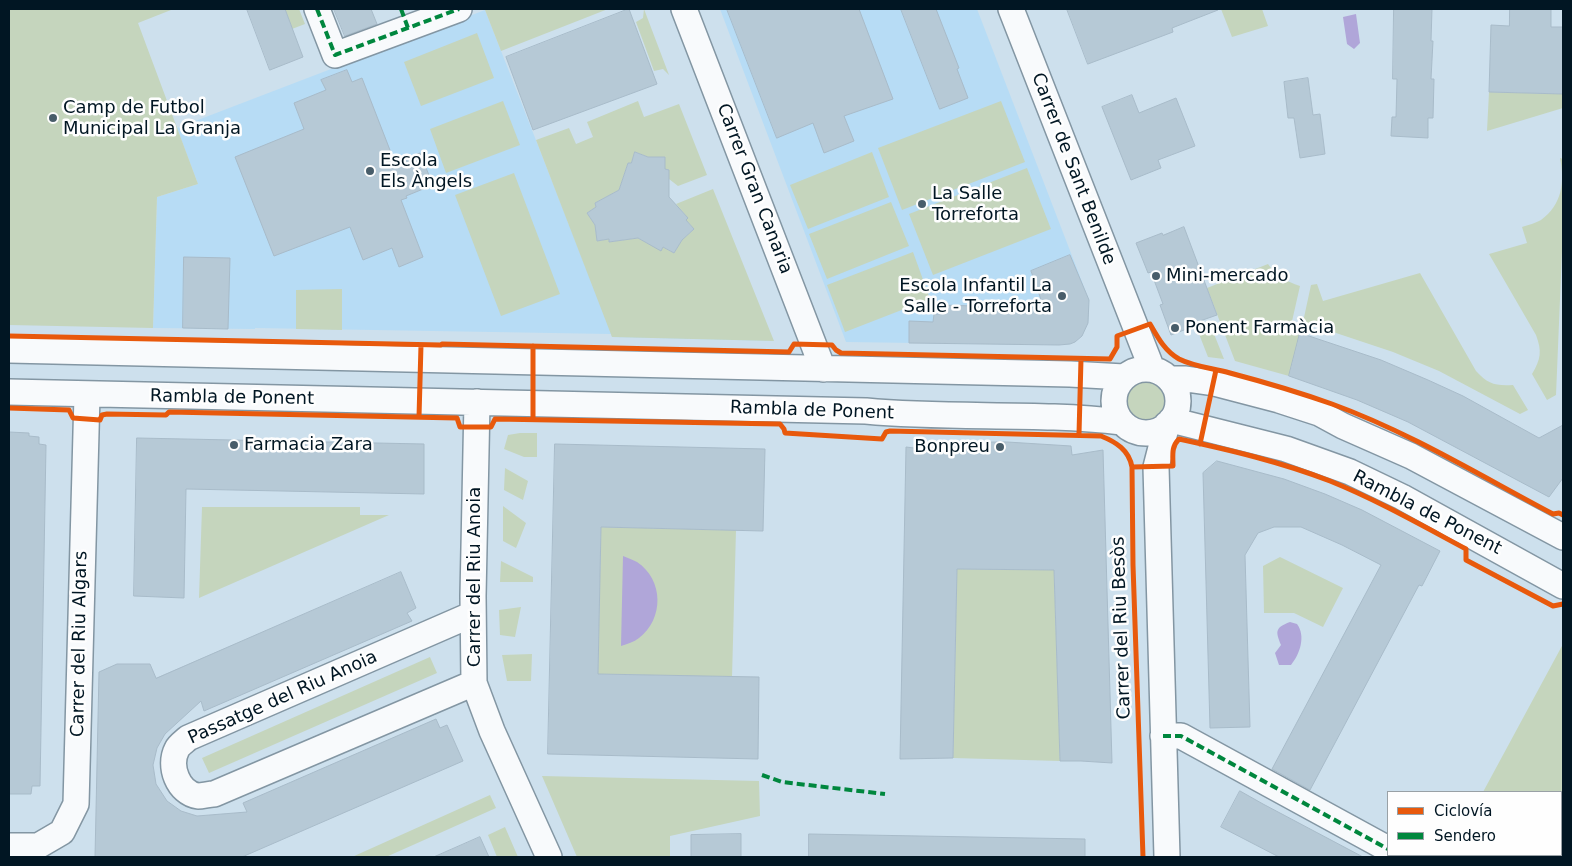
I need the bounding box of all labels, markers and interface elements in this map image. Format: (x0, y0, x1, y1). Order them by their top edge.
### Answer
street label: Carrer de Sant Benilde (1026, 70, 1120, 268)
place label: Camp de Futbol Municipal La Granja (63, 97, 241, 140)
street label: Carrer Gran Canaria (712, 101, 796, 277)
marker: Camp de Futbol Municipal La Granja (47, 112, 59, 124)
place label: Escola Els Àngels (380, 150, 472, 192)
marker: Escola Els Àngels (364, 165, 376, 177)
place label: La Salle Torreforta (932, 183, 1019, 225)
marker: La Salle Torreforta (916, 198, 928, 210)
place label: Mini-mercado (1166, 265, 1288, 287)
marker: Mini-mercado (1150, 270, 1162, 282)
place label: Escola Infantil La Salle - Torreforta (899, 275, 1052, 318)
marker: Escola Infantil La Salle - Torreforta (1056, 290, 1068, 302)
place label: Ponent Farmàcia (1185, 317, 1334, 339)
marker: Ponent Farmàcia (1169, 322, 1181, 334)
street label: Rambla de Ponent (150, 386, 314, 410)
street label: Rambla de Ponent (730, 397, 894, 425)
place label: Farmacia Zara (244, 434, 373, 456)
place label: Bonpreu (914, 436, 990, 458)
marker: Farmacia Zara (228, 439, 240, 451)
marker: Bonpreu (994, 441, 1006, 453)
street label: Rambla de Ponent (1349, 466, 1505, 560)
street label: Carrer del Riu Anoia (464, 487, 486, 667)
street label: Carrer del Riu Besòs (1108, 536, 1136, 720)
street label: Carrer del Riu Algars (68, 551, 92, 737)
street label: Passatge del Riu Anoia (185, 646, 381, 750)
legend (1387, 791, 1562, 856)
text: Ciclovía (1434, 802, 1492, 820)
text: Sendero (1434, 827, 1496, 845)

